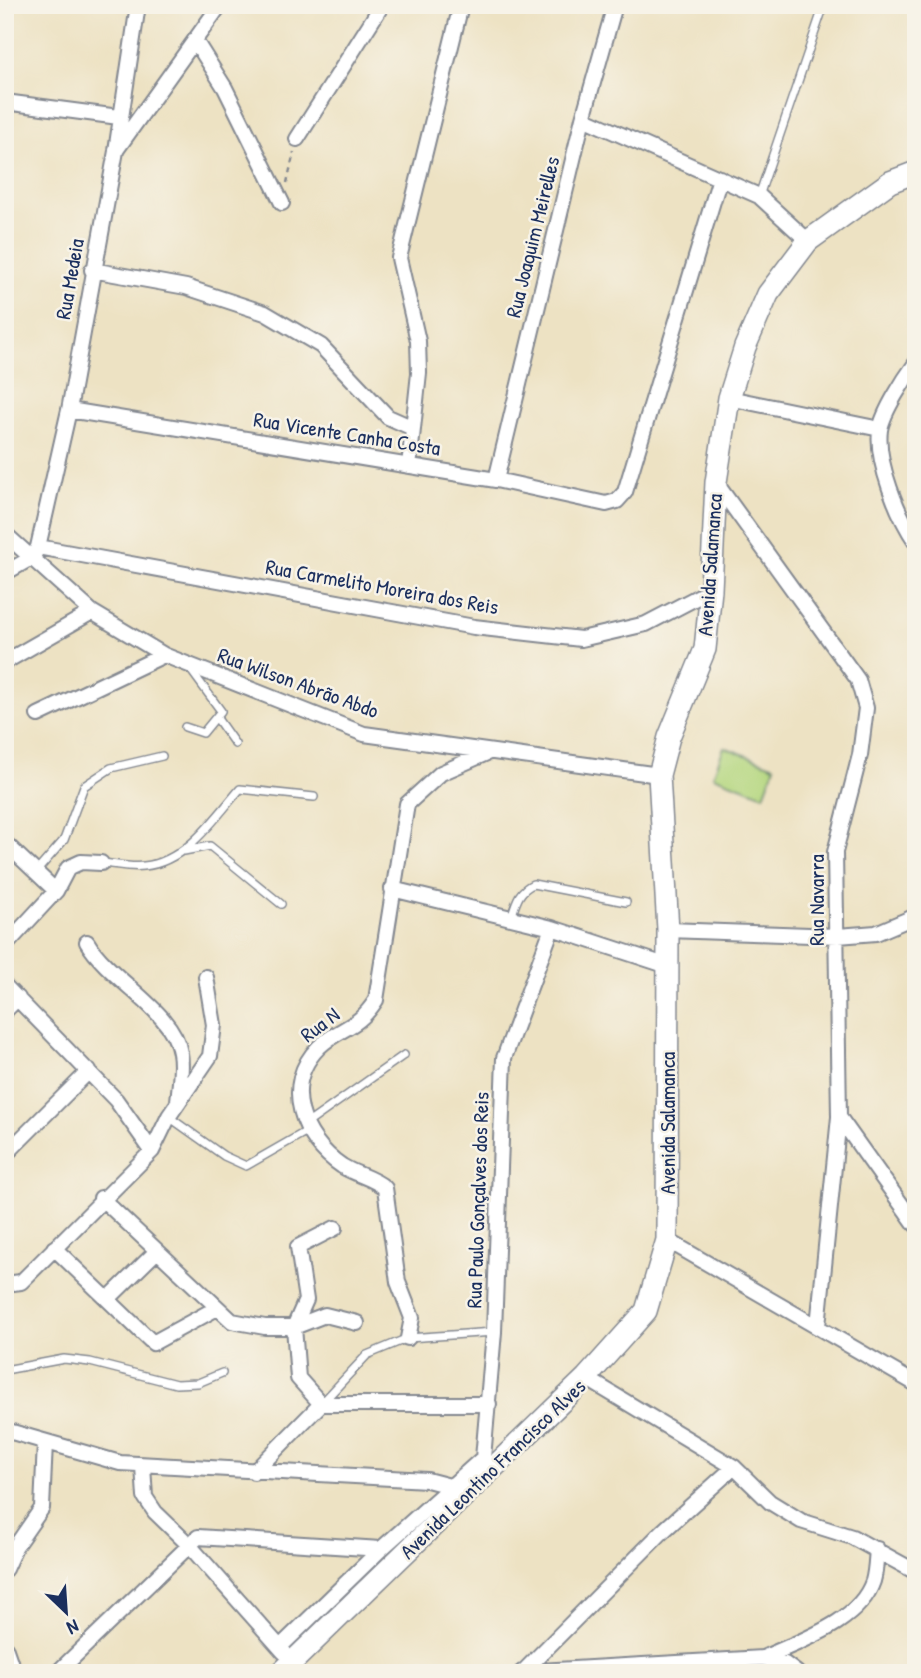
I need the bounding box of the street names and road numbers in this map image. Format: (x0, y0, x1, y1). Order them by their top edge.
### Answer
street label: Rua Joaquim Meirelles (498, 153, 567, 320)
street label: Rua Medeia (48, 236, 91, 321)
street label: Rua Vicente Canha Costa (252, 404, 442, 463)
street label: Avenida Salamanca (690, 493, 729, 637)
street label: Rua Carmelito Moreira dos Reis (263, 552, 501, 621)
street label: Rua Wilson Abrão Abdo (214, 640, 383, 725)
street label: Rua Navarra (802, 854, 831, 946)
street label: Rua N (294, 1000, 345, 1049)
street label: Avenida Salamanca (653, 1052, 682, 1194)
street label: Rua Paulo Gonçalves dos Reis (459, 1091, 496, 1309)
street label: Avenida Leontino Francisco Alves (393, 1372, 592, 1565)

